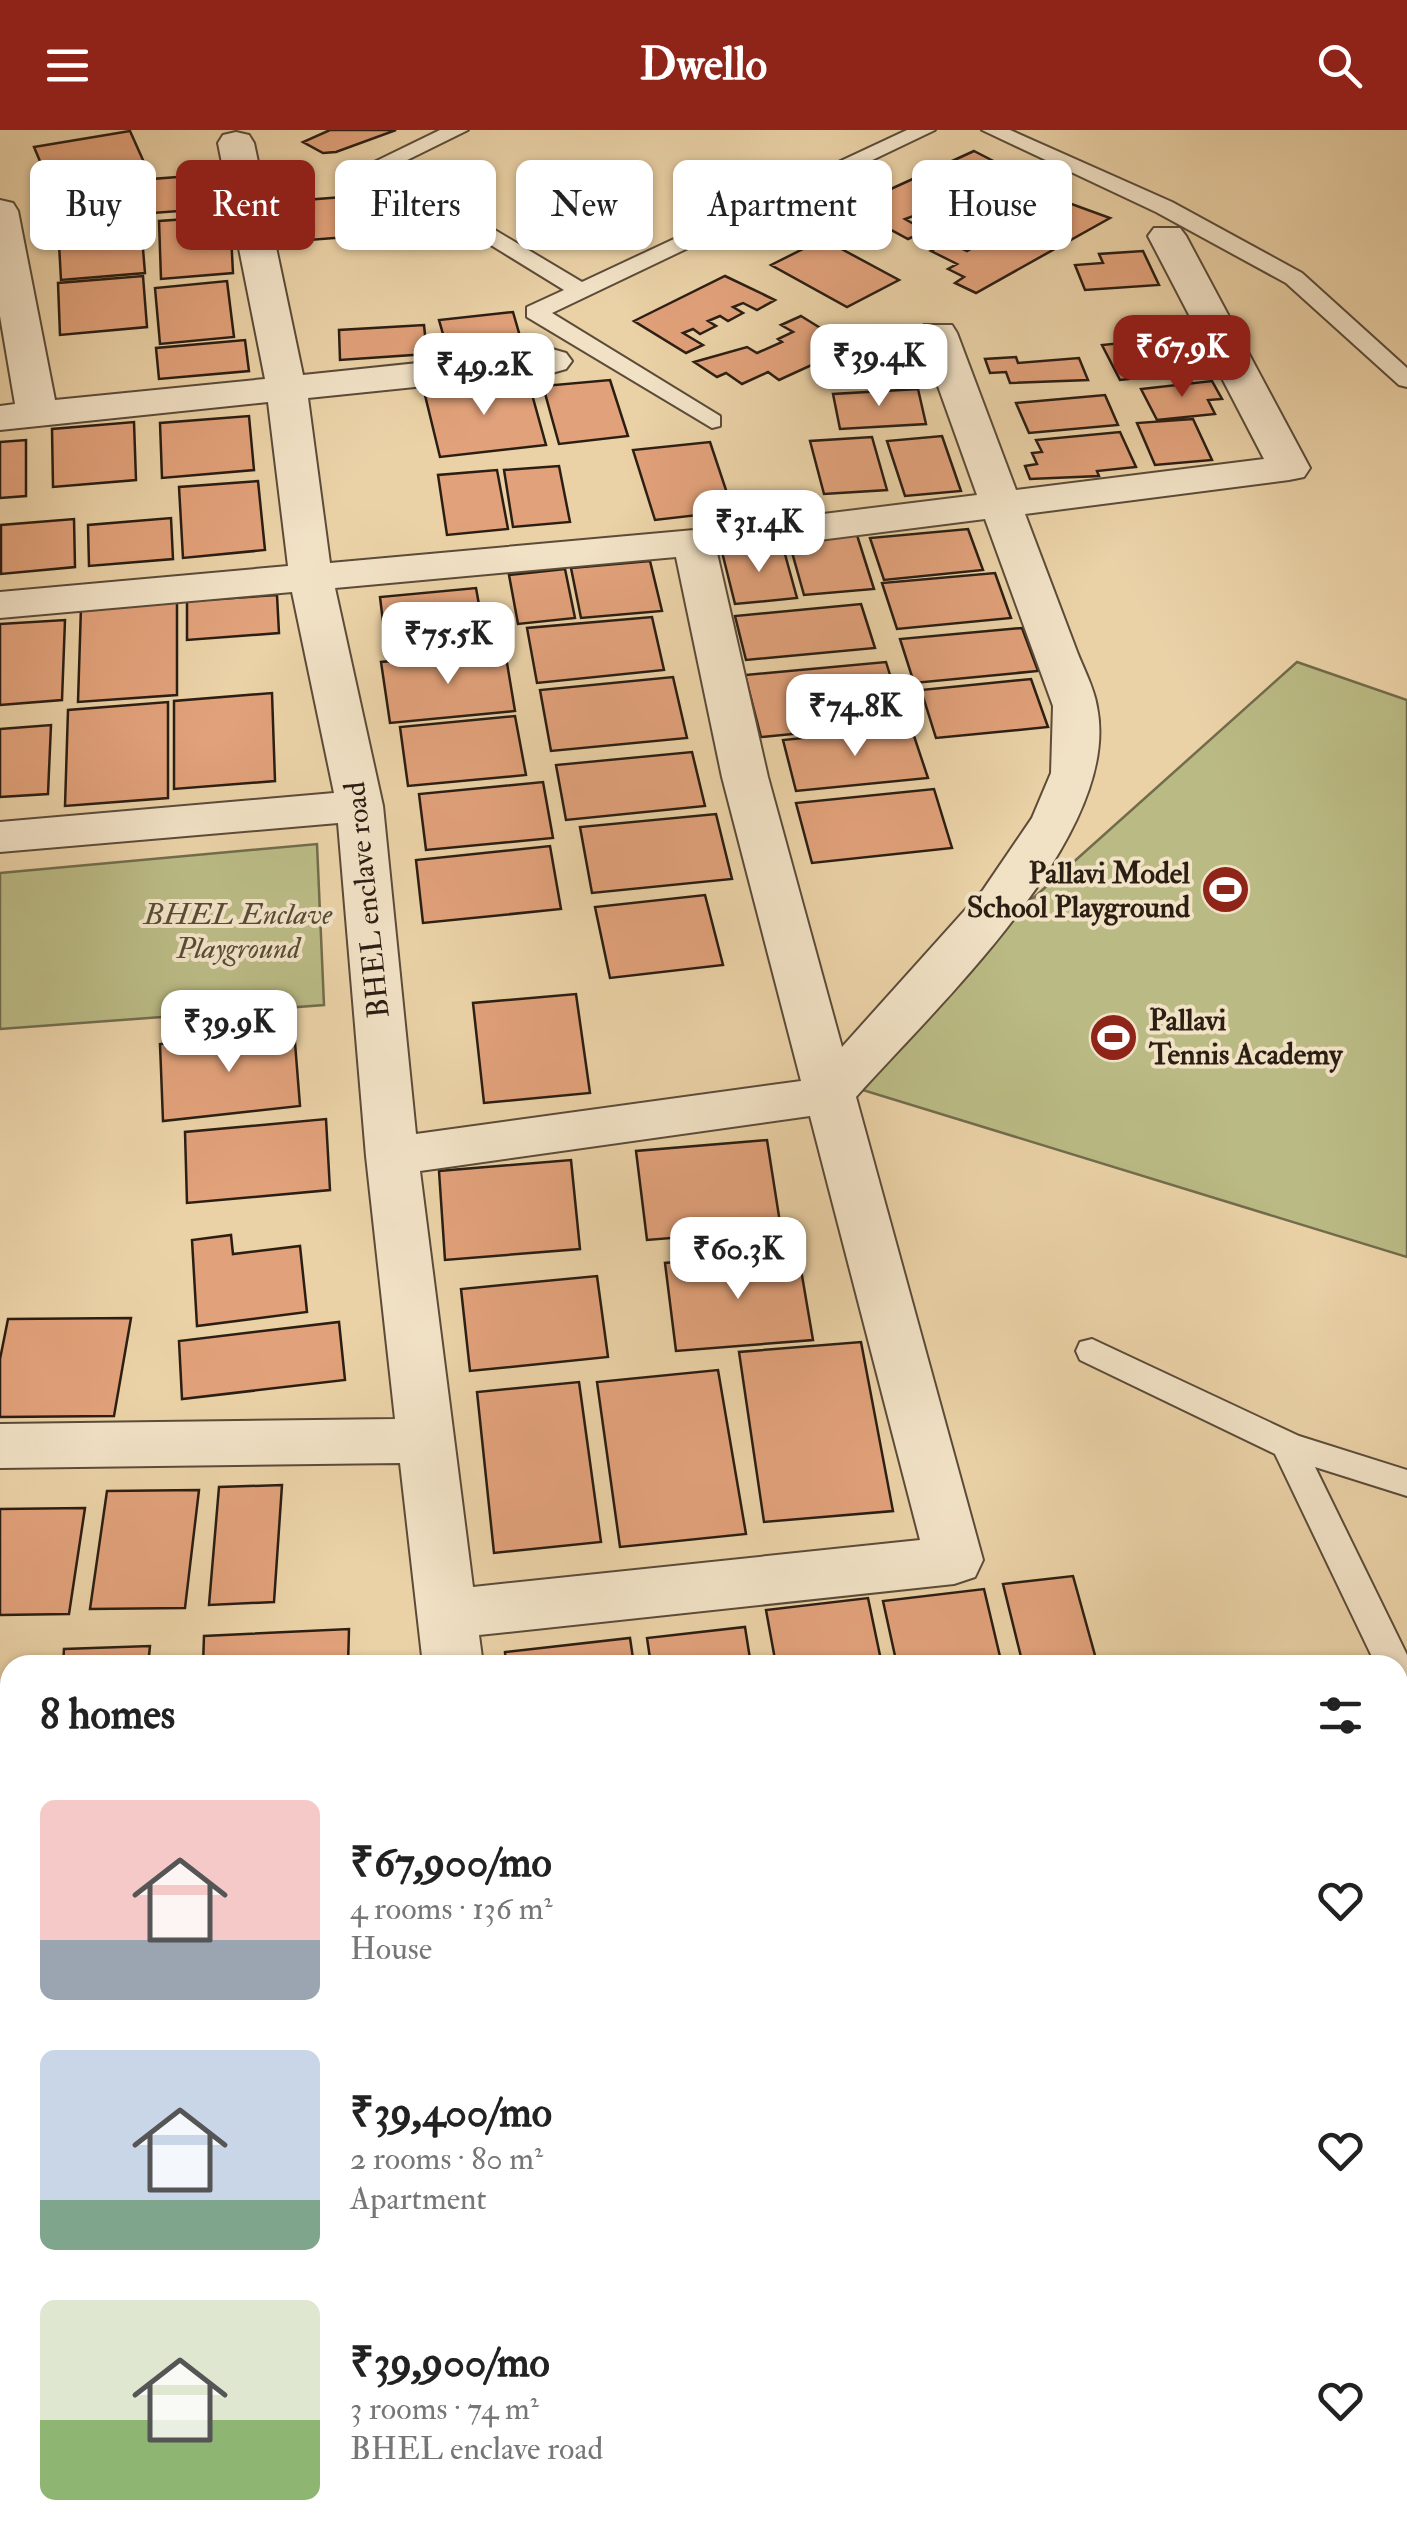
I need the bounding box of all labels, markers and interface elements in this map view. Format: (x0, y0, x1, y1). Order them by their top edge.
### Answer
text: Dwello (640, 37, 767, 93)
icon: menu (40, 38, 95, 93)
icon: search (1312, 38, 1367, 93)
chip: Buy (30, 160, 156, 250)
chip: Rent (176, 160, 315, 250)
chip: Filters (335, 160, 496, 250)
chip: New (516, 160, 653, 250)
chip: Apartment (673, 160, 892, 250)
chip: House (912, 160, 1072, 250)
pin: ₹67.9K (1101, 315, 1263, 400)
pin: ₹39.4K (798, 324, 960, 409)
text: ₹67.9K (1135, 327, 1229, 367)
pin: ₹49.2K (403, 333, 565, 418)
text: ₹39.4K (832, 336, 926, 376)
text: ₹49.2K (436, 345, 532, 385)
pin: ₹31.4K (678, 490, 840, 575)
text: ₹31.4K (715, 502, 803, 542)
pin: ₹75.5K (367, 602, 529, 687)
text: ₹75.5K (404, 614, 492, 654)
pin: ₹74.8K (774, 674, 936, 759)
text: ₹74.8K (808, 686, 902, 726)
street label: BHEL enclave road (336, 780, 398, 1020)
place label: Pallavi Model School Playground (967, 855, 1190, 926)
sports icon: Pallavi Model School Playground (1199, 864, 1251, 916)
park label: BHEL Enclave Playground (142, 896, 333, 967)
pin: ₹39.9K (148, 990, 310, 1075)
text: ₹39.9K (183, 1002, 275, 1042)
place label: Pallavi Tennis Academy (1148, 1002, 1344, 1073)
sports icon: Pallavi Tennis Academy (1088, 1011, 1140, 1063)
pin: ₹60.3K (657, 1217, 819, 1302)
text: ₹60.3K (692, 1229, 784, 1269)
icon: filters (1313, 1688, 1368, 1743)
text: 8 homes (40, 1689, 175, 1741)
text: ₹67,900/mo (350, 1837, 552, 1889)
icon: home (120, 1840, 240, 1960)
icon: heart (1313, 1873, 1368, 1928)
text: 4 rooms · 136 m² (350, 1889, 553, 1929)
text: House (350, 1929, 432, 1969)
text: ₹39,400/mo (350, 2087, 552, 2139)
icon: home (120, 2090, 240, 2210)
icon: heart (1313, 2123, 1368, 2178)
text: 2 rooms · 80 m² (350, 2139, 543, 2179)
text: Apartment (350, 2179, 487, 2219)
text: ₹39,900/mo (350, 2337, 550, 2389)
icon: home (120, 2340, 240, 2460)
icon: heart (1313, 2373, 1368, 2428)
text: 3 rooms · 74 m² (350, 2389, 539, 2429)
text: BHEL enclave road (350, 2429, 603, 2469)

